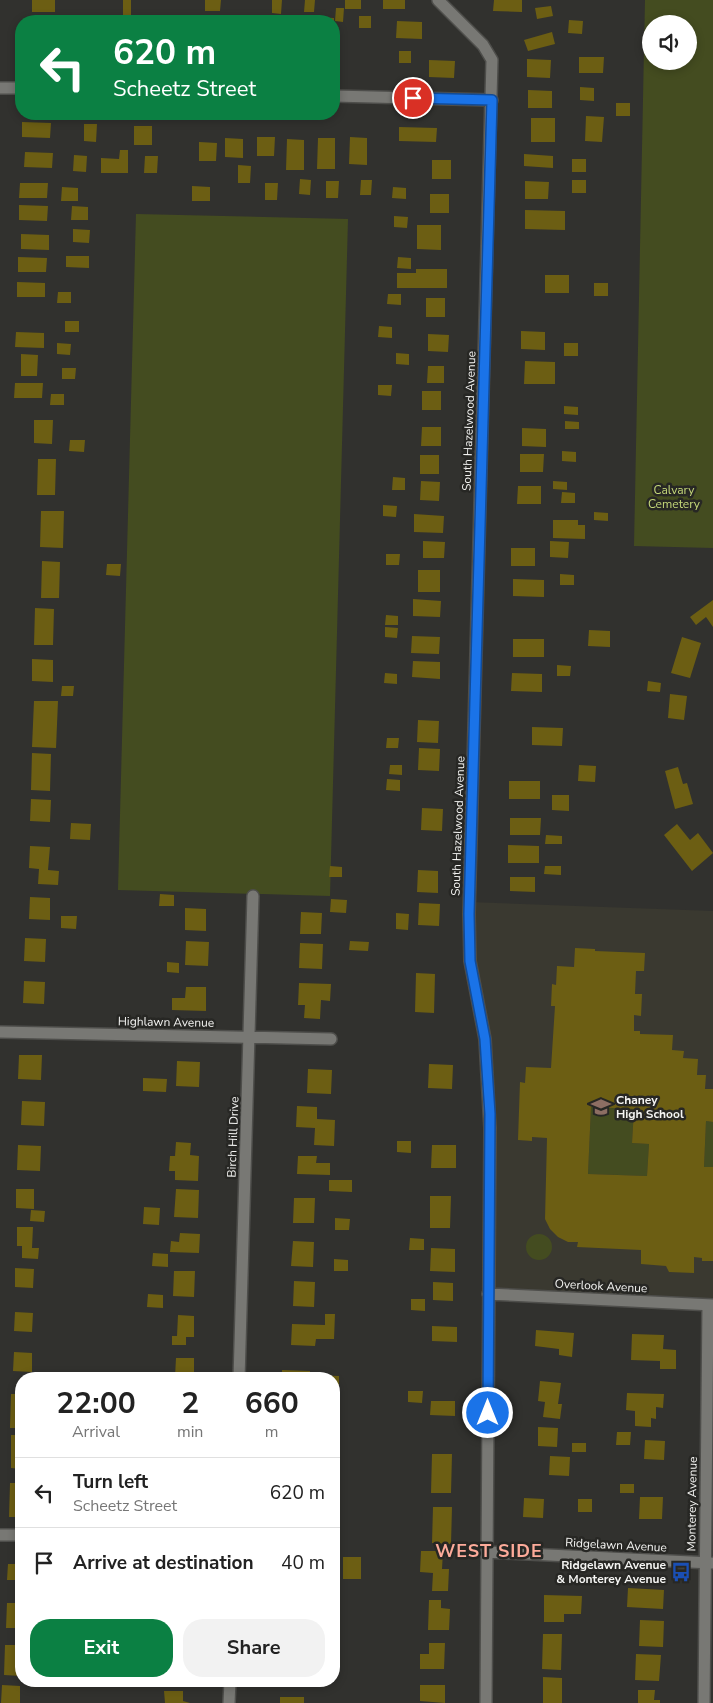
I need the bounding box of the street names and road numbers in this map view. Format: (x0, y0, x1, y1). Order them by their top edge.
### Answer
street label: South Hazelwood Avenue (459, 351, 479, 491)
street label: South Hazelwood Avenue (448, 756, 468, 896)
street label: Highlawn Avenue (118, 1013, 214, 1031)
street label: Birch Hill Drive (224, 1096, 242, 1178)
street label: Overlook Avenue (554, 1276, 648, 1296)
street label: Monterey Avenue (683, 1456, 701, 1552)
street label: Ridgelawn Avenue (565, 1534, 667, 1556)

